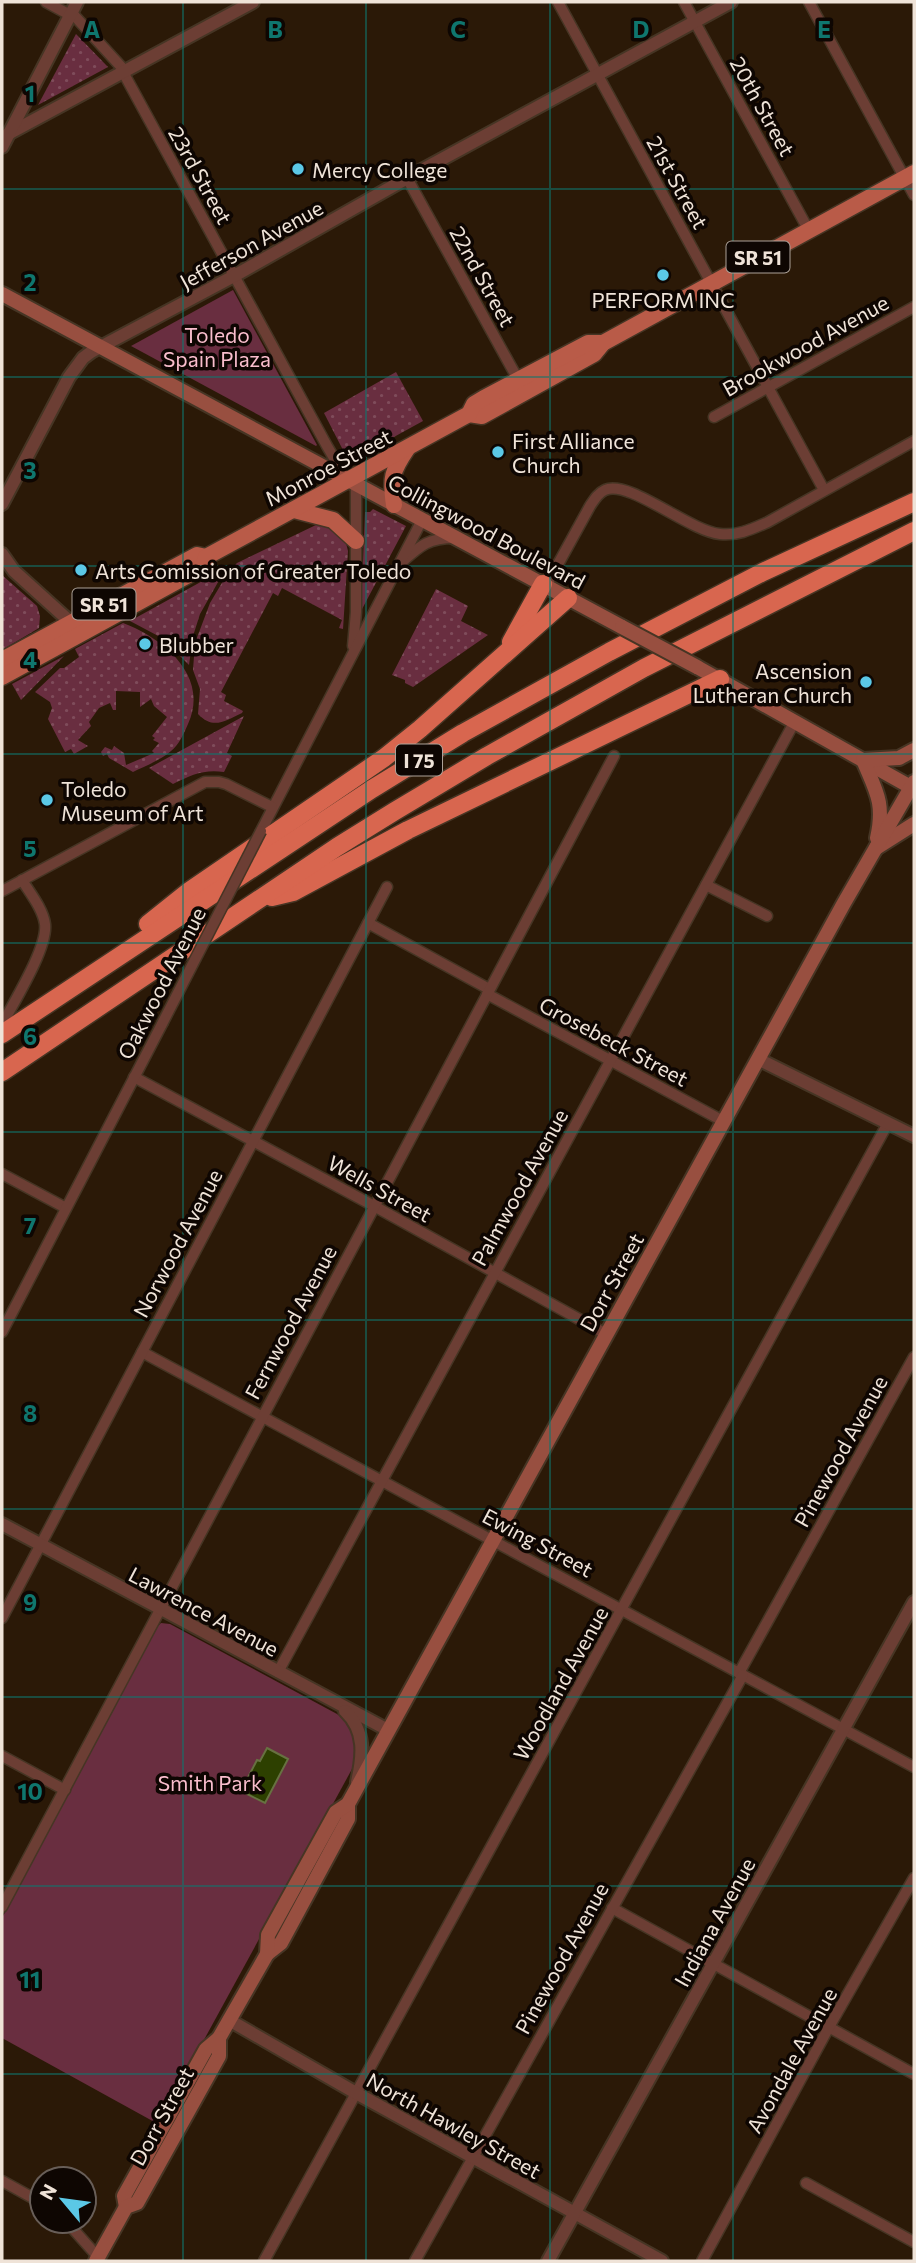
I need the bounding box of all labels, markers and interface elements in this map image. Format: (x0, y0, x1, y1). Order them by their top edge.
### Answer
text: A (84, 15, 101, 43)
text: B (267, 15, 283, 43)
text: C (450, 15, 466, 43)
text: D (633, 15, 650, 43)
text: E (817, 15, 831, 43)
street label: 20th Street (726, 52, 800, 160)
text: 1 (25, 79, 35, 107)
street label: 23rd Street (164, 122, 238, 228)
street label: 21st Street (642, 131, 714, 233)
place label: Mercy College (312, 157, 447, 182)
marker: Mercy College (290, 161, 306, 177)
street label: Jefferson Avenue (175, 194, 327, 294)
street label: 22nd Street (445, 221, 521, 331)
road number: SR 51 (726, 242, 790, 272)
marker: PERFORM INC (655, 267, 671, 283)
text: 2 (23, 268, 37, 296)
place label: PERFORM INC (591, 287, 735, 312)
street label: Brookwood Avenue (718, 289, 892, 401)
park label: Toledo Spain Plaza (163, 322, 271, 371)
street label: Monroe Street (260, 423, 396, 511)
place label: First Alliance Church (512, 428, 635, 477)
marker: First Alliance Church (490, 444, 506, 460)
text: 3 (23, 456, 37, 484)
street label: Collingwood Boulevard (384, 468, 590, 594)
place label: Arts Comission of Greater Toledo (95, 558, 411, 583)
marker: Arts Comission of Greater Toledo (73, 562, 89, 578)
road number: SR 51 (72, 589, 136, 620)
place label: Blubber (159, 632, 234, 657)
marker: Blubber (137, 636, 153, 652)
text: 4 (23, 645, 37, 673)
place label: Ascension Lutheran Church (693, 658, 852, 707)
marker: Ascension Lutheran Church (858, 674, 874, 690)
road number: I 75 (396, 744, 442, 776)
place label: Toledo Museum of Art (61, 776, 204, 825)
marker: Toledo Museum of Art (39, 792, 55, 808)
text: 5 (23, 834, 37, 862)
street label: Oakwood Avenue (112, 903, 210, 1063)
street label: Grosebeck Street (535, 991, 693, 1091)
text: 6 (23, 1022, 37, 1050)
street label: Palmwood Avenue (466, 1104, 572, 1270)
street label: Wells Street (324, 1149, 436, 1227)
street label: Norwood Avenue (127, 1165, 227, 1321)
text: 7 (24, 1211, 36, 1239)
street label: Dorr Street (574, 1229, 648, 1335)
street label: Fernwood Avenue (239, 1241, 341, 1403)
street label: Pinewood Avenue (788, 1371, 892, 1531)
text: 8 (23, 1399, 37, 1427)
street label: Ewing Street (479, 1503, 597, 1581)
street label: Lawrence Avenue (125, 1561, 283, 1661)
text: 9 (23, 1588, 37, 1616)
street label: Woodland Avenue (507, 1602, 613, 1764)
park label: Smith Park (158, 1770, 262, 1795)
text: 10 (17, 1777, 43, 1805)
street label: Indiana Avenue (668, 1853, 760, 1991)
street label: Pinewood Avenue (509, 1878, 613, 2038)
text: 11 (20, 1965, 40, 1993)
street label: Avondale Avenue (741, 1983, 841, 2137)
street label: Dorr Street (124, 2063, 198, 2169)
street label: North Hawley Street (363, 2067, 545, 2183)
north arrow (28, 2165, 98, 2235)
text: N (34, 2180, 61, 2203)

